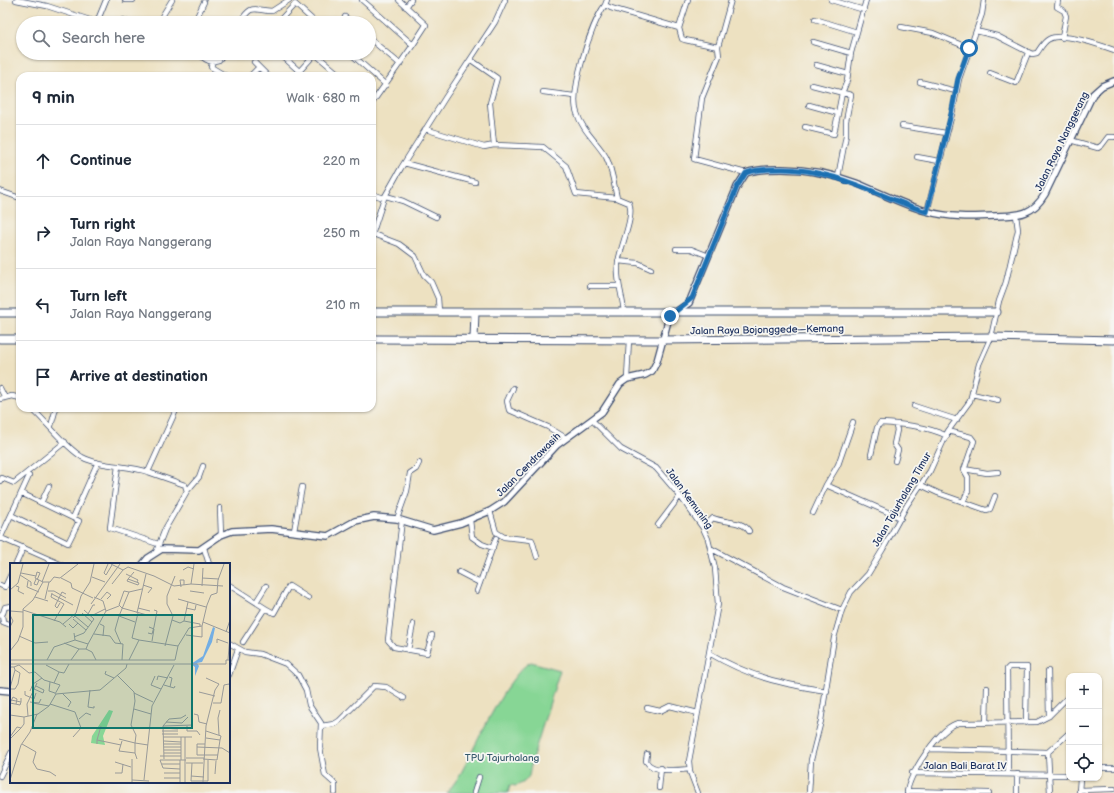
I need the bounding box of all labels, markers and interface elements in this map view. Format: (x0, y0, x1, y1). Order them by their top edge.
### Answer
search box (16, 16, 376, 60)
icon: search (30, 27, 52, 49)
text: Search here (62, 29, 145, 48)
route start (960, 39, 978, 57)
text: 9 min (32, 88, 75, 108)
text: Walk · 680 m (286, 90, 360, 106)
street label: Jalan Raya Nanggerang (1033, 90, 1091, 193)
icon: ahead (32, 150, 54, 172)
text: Continue (70, 151, 132, 170)
text: 220 m (323, 153, 360, 169)
text: Turn right (70, 215, 135, 234)
icon: right (32, 222, 54, 244)
text: 250 m (323, 225, 360, 241)
text: Jalan Raya Nanggerang (70, 234, 212, 250)
text: Turn left (70, 287, 127, 306)
icon: left (32, 294, 54, 316)
text: 210 m (326, 297, 360, 313)
text: Jalan Raya Nanggerang (70, 306, 212, 322)
route end (661, 307, 679, 325)
street label: Jalan Raya Bojonggede—Kemang (690, 323, 844, 337)
icon: arrive (32, 366, 54, 388)
text: Arrive at destination (70, 367, 208, 386)
street label: Jalan Cendrawasih (494, 430, 563, 499)
street label: Jalan Tajurhalang Timur (870, 450, 934, 549)
street label: Jalan Kemuning (663, 466, 715, 532)
inset map (10, 563, 230, 783)
map controls (1066, 673, 1102, 781)
button: + (1066, 673, 1102, 709)
button: − (1066, 709, 1102, 745)
button: locate (1066, 745, 1102, 781)
park label: TPU Tajurhalang (465, 752, 540, 764)
street label: Jalan Bali Barat IV (923, 760, 1007, 772)

